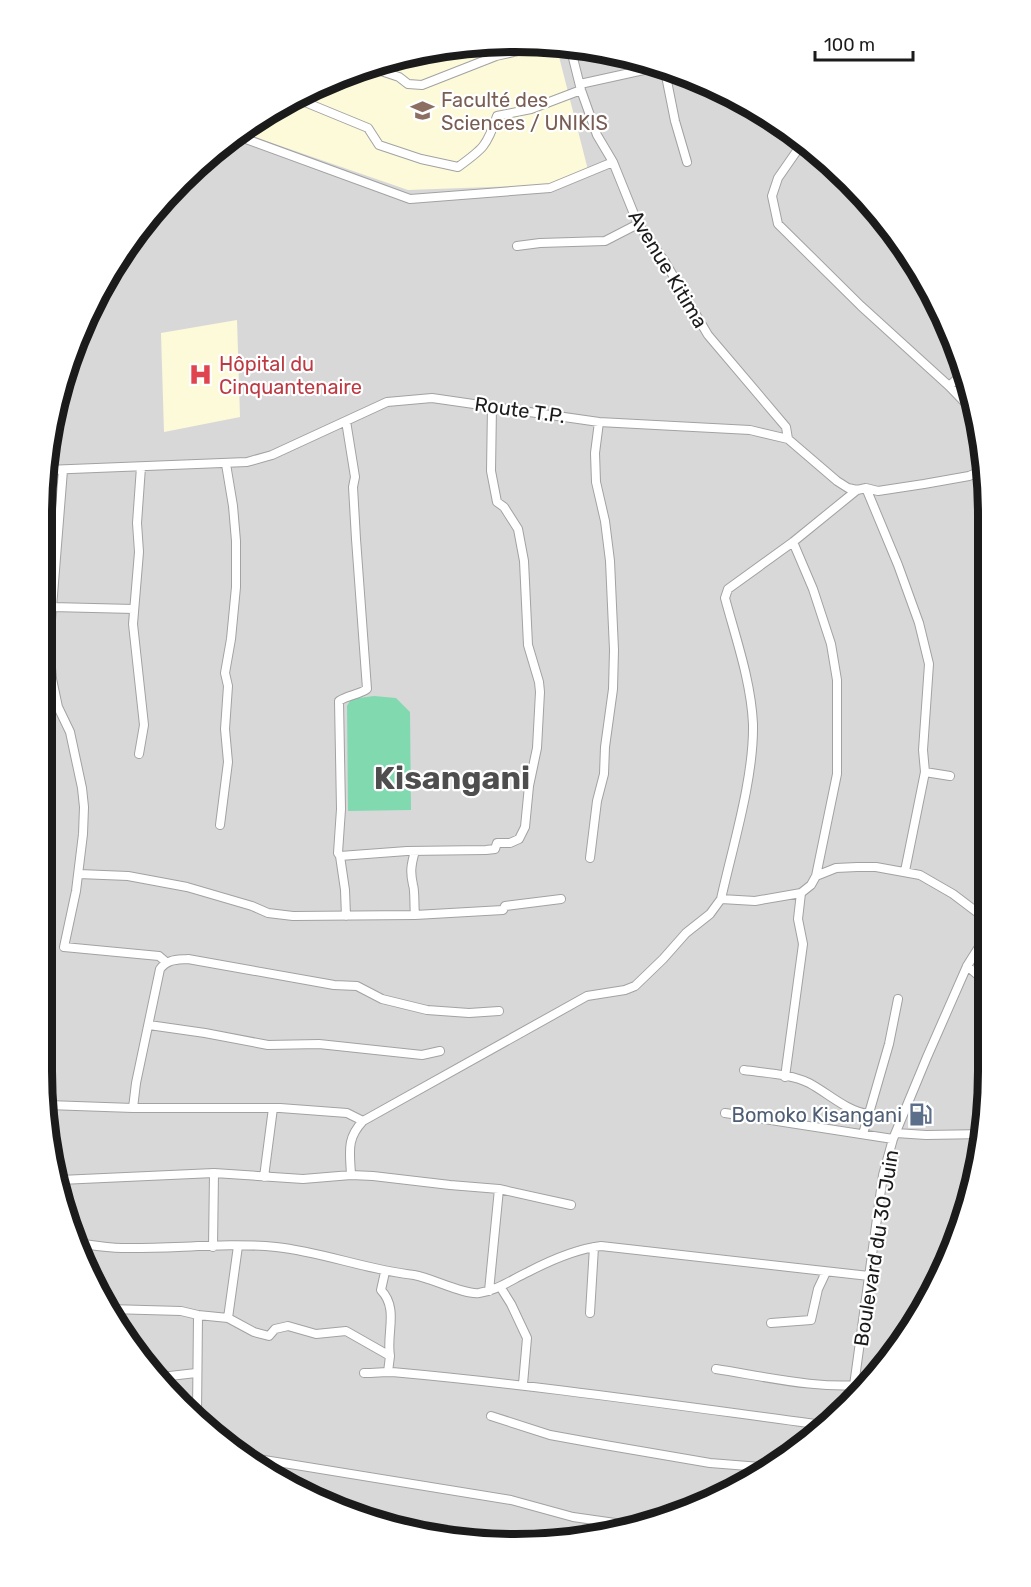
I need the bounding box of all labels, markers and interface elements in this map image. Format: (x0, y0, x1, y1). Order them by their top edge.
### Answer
scale bar (815, 24, 912, 62)
text: 100 m (824, 34, 875, 56)
place label: Faculté des Sciences / UNIKIS (441, 88, 608, 135)
school or university icon: Faculté des Sciences / UNIKIS (410, 98, 436, 124)
street label: Avenue Kitima (623, 206, 713, 332)
place label: Hôpital du Cinquantenaire (219, 352, 362, 399)
hospital icon: Hôpital du Cinquantenaire (188, 362, 214, 388)
street label: Route T.P. (473, 392, 567, 428)
district label: Kisangani (374, 759, 530, 797)
fuel station icon: Bomoko Kisangani (907, 1102, 933, 1128)
place label: Bomoko Kisangani (732, 1103, 902, 1127)
street label: Boulevard du 30 Juin (849, 1148, 903, 1348)

